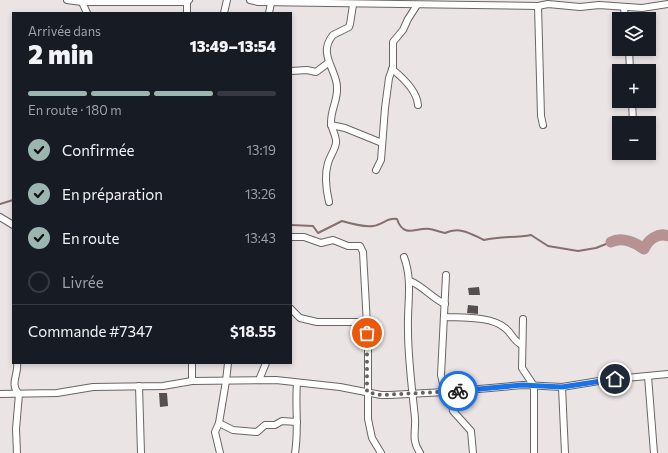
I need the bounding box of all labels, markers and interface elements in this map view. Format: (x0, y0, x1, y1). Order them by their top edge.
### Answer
map controls (612, 12, 656, 160)
button: layers (612, 12, 656, 56)
text: Arrivée dans (28, 23, 101, 39)
text: 13:49–13:54 (190, 37, 276, 55)
text: 2 min (28, 38, 93, 69)
button: + (612, 64, 656, 108)
text: En route · 180 m (28, 102, 122, 118)
button: − (612, 116, 656, 160)
icon: check (28, 139, 50, 161)
text: Confirmée (62, 141, 135, 159)
text: 13:19 (247, 142, 276, 158)
icon: check (28, 183, 50, 205)
text: En préparation (62, 185, 163, 203)
text: 13:26 (245, 186, 276, 202)
icon: check (28, 227, 50, 249)
text: En route (62, 229, 119, 247)
text: 13:43 (245, 230, 276, 246)
text: Livrée (62, 273, 104, 291)
pin (350, 316, 384, 350)
text: Commande #7347 (28, 322, 153, 340)
text: $18.55 (230, 322, 276, 340)
icon: bag (356, 322, 378, 344)
pin (598, 362, 632, 396)
icon: home (604, 368, 626, 390)
courier (438, 371, 478, 411)
icon: bike (447, 380, 469, 402)

